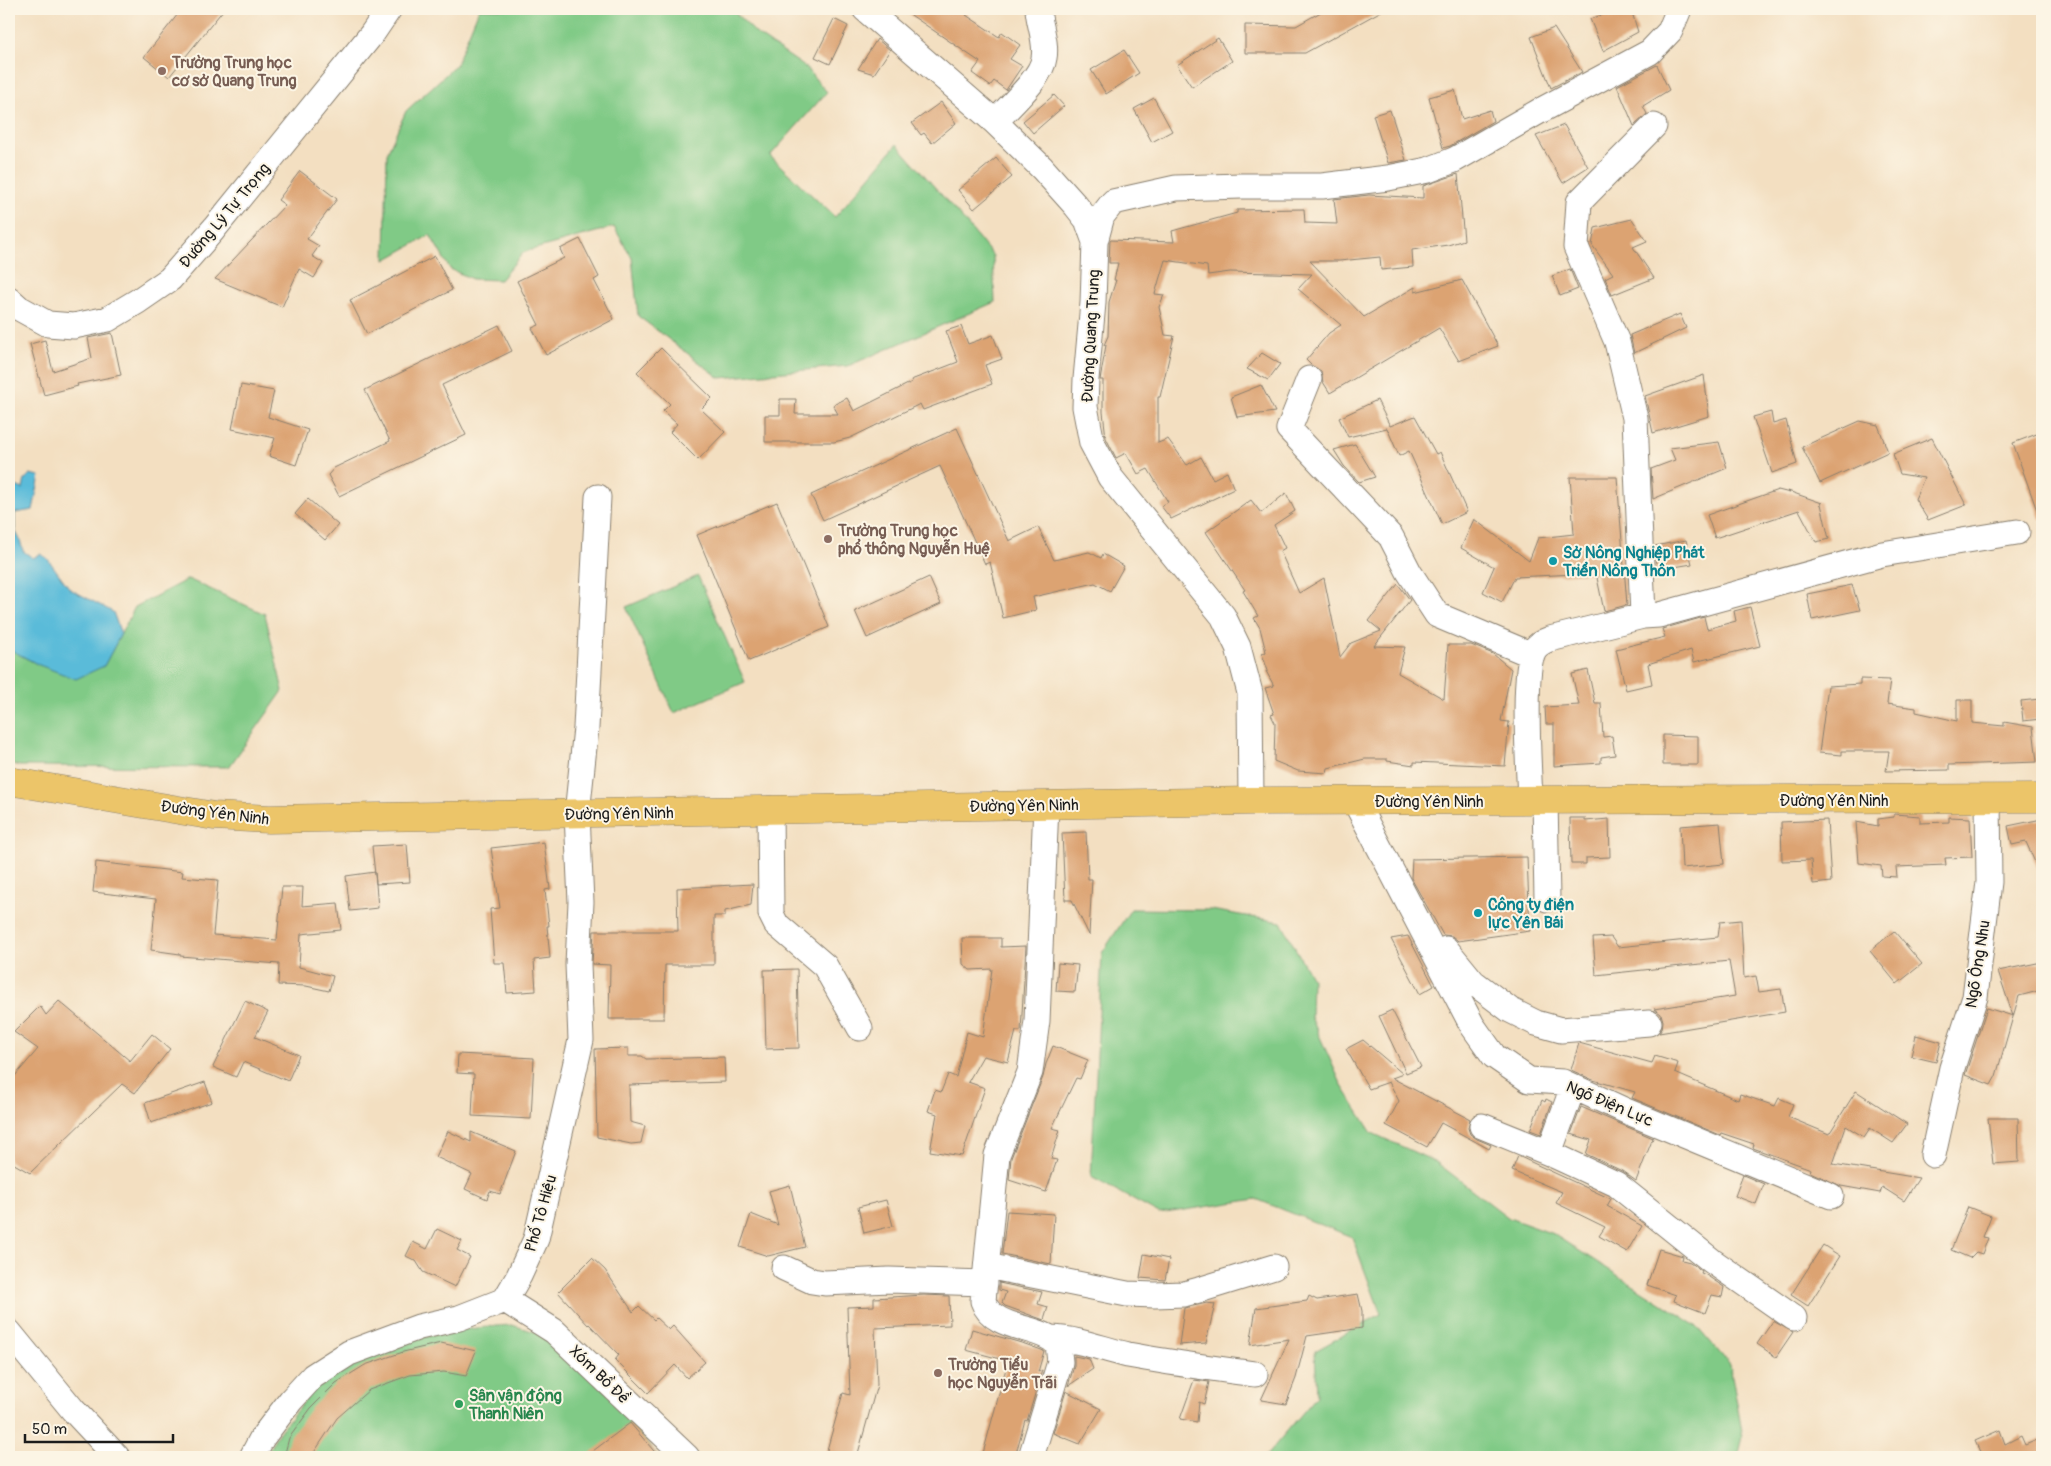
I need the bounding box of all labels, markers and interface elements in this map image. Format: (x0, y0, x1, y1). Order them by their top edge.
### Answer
place label: Trường Trung học cơ sở Quang Trung (171, 53, 297, 91)
marker: Trường Trung học cơ sở Quang Trung (156, 65, 168, 77)
street label: Đường Lý Tự Trọng (175, 159, 275, 272)
street label: Đường Quang Trung (1078, 269, 1104, 403)
place label: Trường Trung học phổ thông Nguyễn Huệ (837, 521, 990, 559)
marker: Trường Trung học phổ thông Nguyễn Huệ (822, 533, 834, 545)
place label: Sở Nông Nghiệp Phát Triển Nông Thôn (1562, 543, 1705, 581)
marker: Sở Nông Nghiệp Phát Triển Nông Thôn (1547, 555, 1559, 567)
street label: Đường Yên Ninh (1779, 791, 1889, 811)
street label: Đường Yên Ninh (1374, 792, 1484, 812)
street label: Đường Yên Ninh (969, 795, 1079, 817)
street label: Đường Yên Ninh (160, 796, 270, 830)
street label: Đường Yên Ninh (564, 803, 674, 825)
place label: Công ty điện lực Yên Bái (1488, 895, 1574, 933)
marker: Công ty điện lực Yên Bái (1472, 907, 1484, 919)
street label: Ngõ Ông Nhu (1961, 919, 1995, 1010)
street label: Ngõ Điện Lực (1563, 1077, 1656, 1131)
street label: Phố Tô Hiệu (520, 1172, 561, 1254)
street label: Xóm Bồ Đề (565, 1341, 634, 1408)
place label: Trường Tiểu học Nguyễn Trãi (947, 1355, 1057, 1393)
marker: Trường Tiểu học Nguyễn Trãi (932, 1367, 944, 1379)
place label: Sân vận động Thanh Niên (468, 1386, 562, 1424)
marker: Sân vận động Thanh Niên (453, 1398, 465, 1410)
scale bar (25, 1411, 172, 1443)
text: 50 m (32, 1420, 67, 1439)

